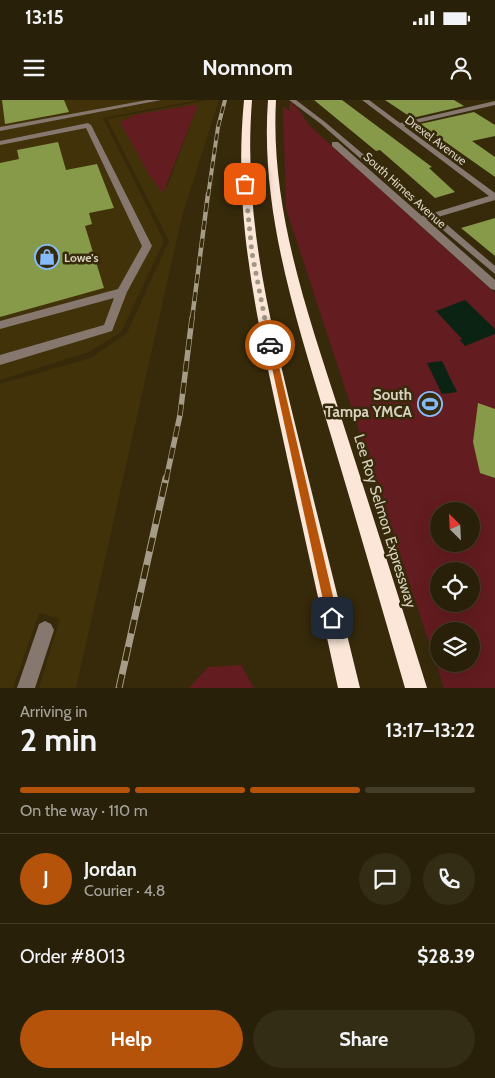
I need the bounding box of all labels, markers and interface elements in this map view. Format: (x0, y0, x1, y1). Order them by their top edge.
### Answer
text: 13:15 (25, 6, 64, 29)
icon: menu (20, 54, 48, 82)
text: Nomnom (202, 54, 293, 81)
icon: person (447, 54, 475, 82)
street label: Drexel Avenue (402, 112, 470, 168)
street label: South Himes Avenue (360, 149, 450, 231)
pin (224, 163, 266, 205)
icon: bag (231, 170, 259, 198)
shop icon: Lowe's (34, 244, 60, 270)
place label: Lowe's (64, 250, 99, 265)
courier (245, 320, 295, 370)
icon: car (256, 331, 284, 359)
place label: South Tampa YMCA (325, 386, 413, 421)
sports icon: South Tampa YMCA (417, 391, 443, 417)
street label: Lee Roy Selmon Expressway (350, 432, 420, 610)
north arrow (430, 502, 480, 552)
map controls (430, 502, 480, 672)
button: locate (430, 562, 480, 612)
pin (311, 597, 353, 639)
icon: home (318, 604, 346, 632)
button: layers (430, 622, 480, 672)
text: Arriving in (20, 702, 87, 721)
text: 13:17–13:22 (385, 719, 475, 742)
text: 2 min (20, 720, 97, 759)
text: On the way · 110 m (20, 801, 148, 820)
button: chat (359, 853, 411, 905)
button: phone (423, 853, 475, 905)
text: Jordan (84, 858, 137, 881)
text: J (43, 867, 49, 890)
text: Courier · 4.8 (84, 881, 166, 900)
text: Order #8013 (20, 945, 125, 968)
text: $28.39 (417, 945, 475, 968)
button: Help (20, 1010, 243, 1068)
button: Share (253, 1010, 475, 1068)

